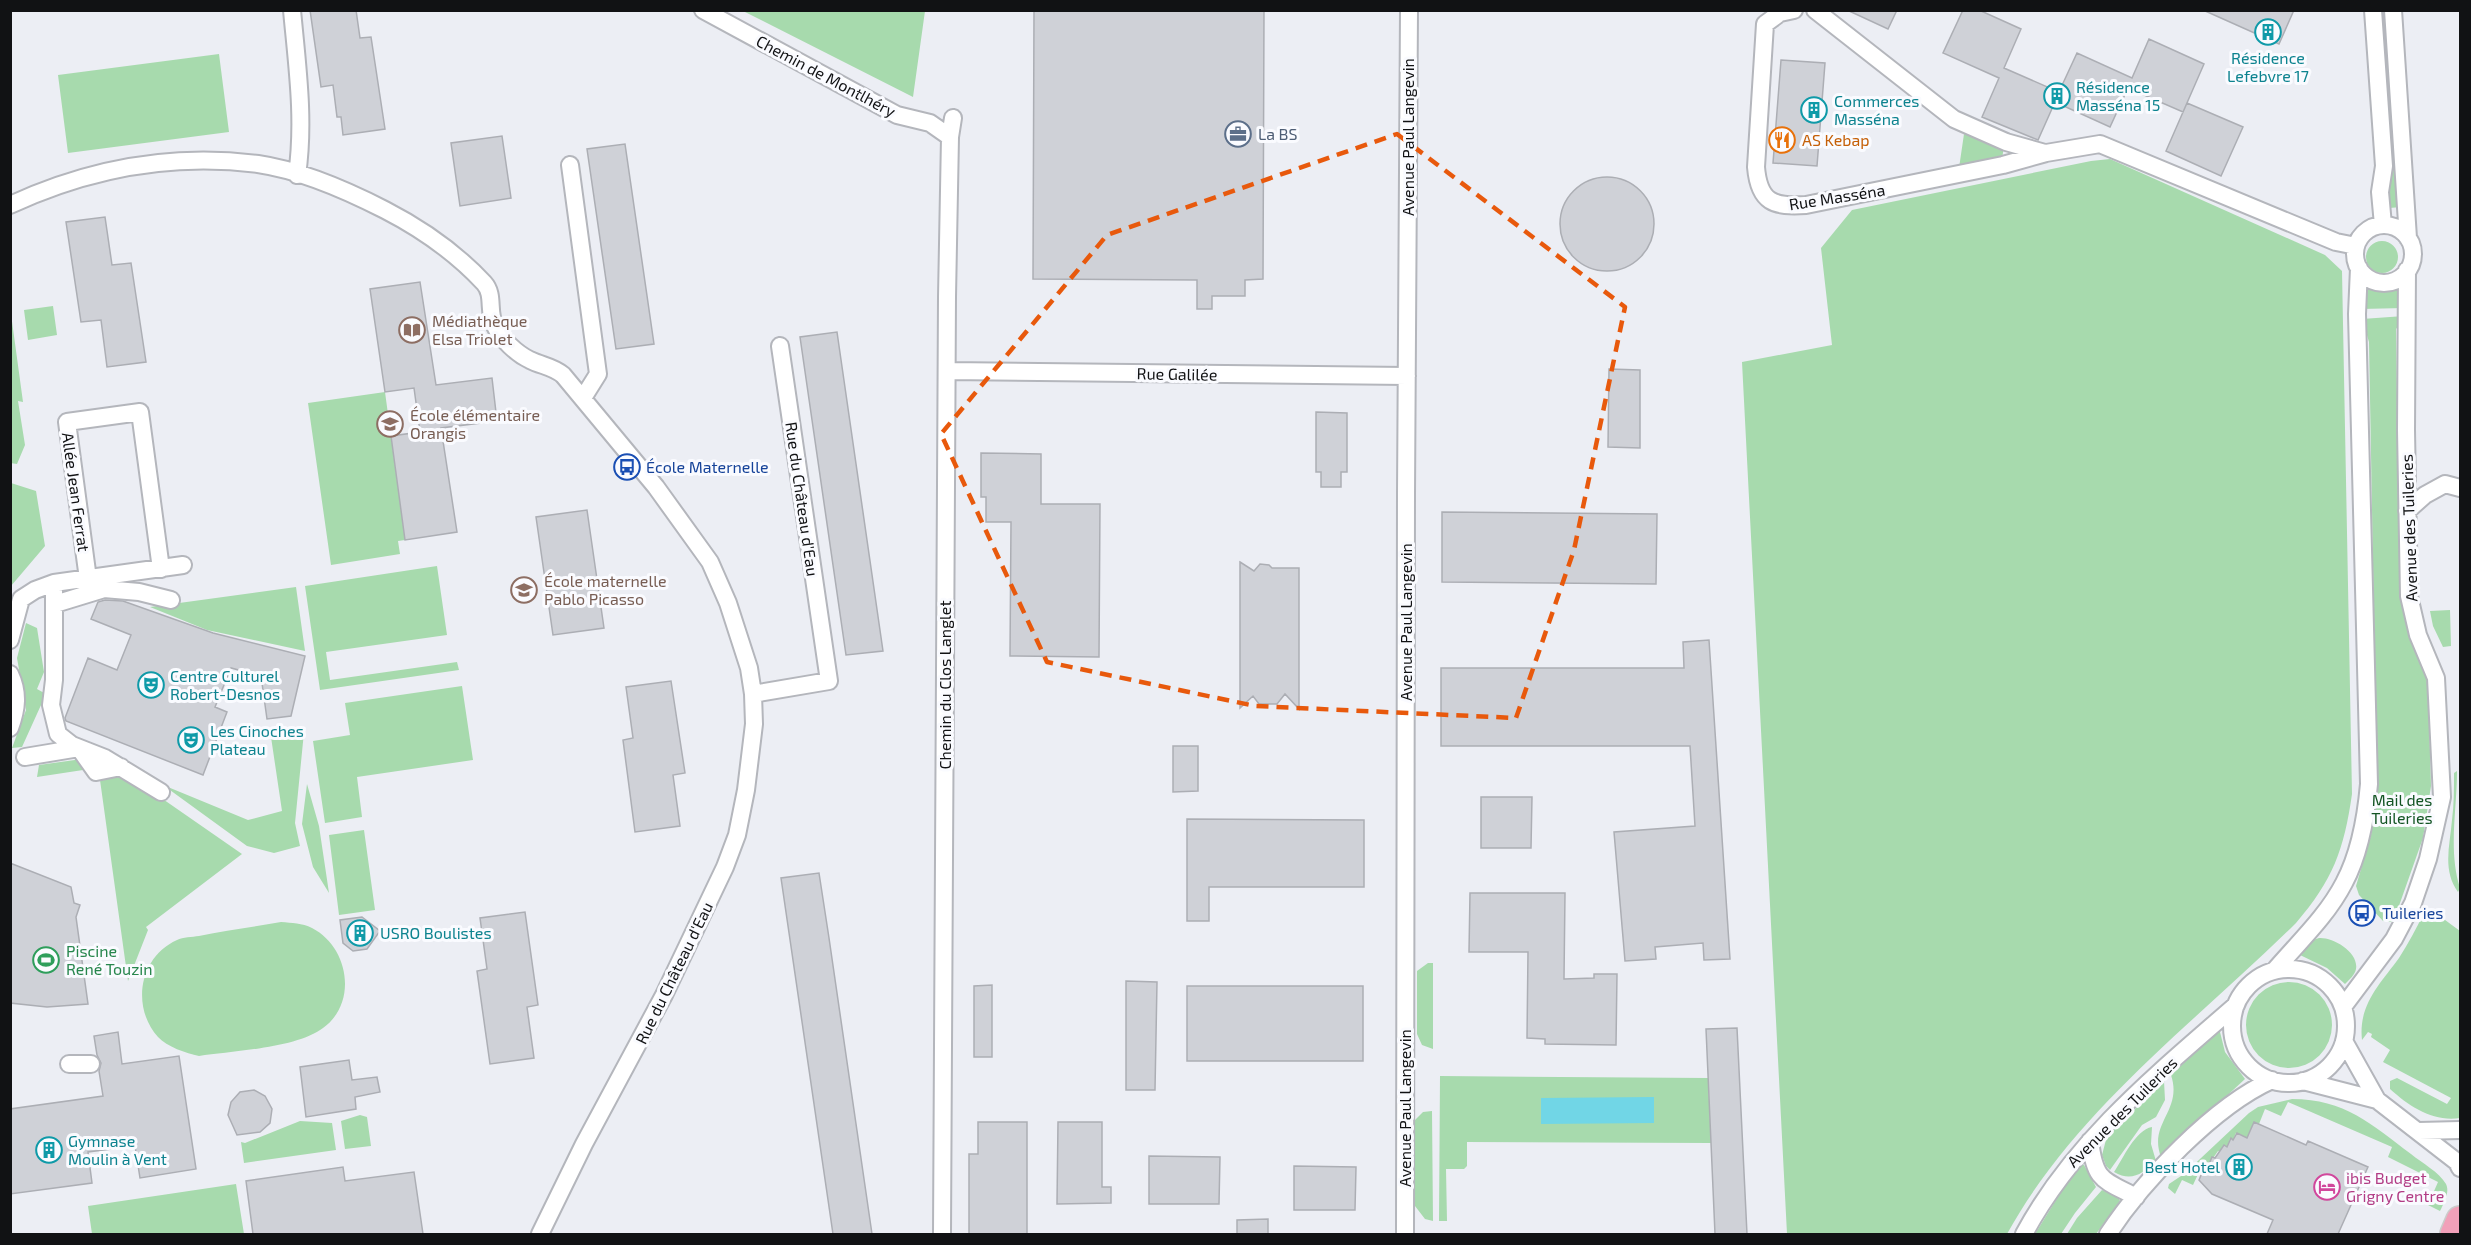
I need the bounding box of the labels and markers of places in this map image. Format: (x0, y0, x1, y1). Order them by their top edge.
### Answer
building icon: Résidence Lefebvre 17 (2253, 17, 2283, 47)
place label: Résidence Lefebvre 17 (2227, 48, 2309, 85)
place label: Résidence Masséna 15 (2076, 77, 2160, 114)
building icon: Résidence Masséna 15 (2042, 81, 2072, 111)
place label: Commerces Masséna (1834, 91, 1919, 128)
building icon: Commerces Masséna (1799, 95, 1829, 125)
office icon: La BS (1223, 119, 1253, 149)
place label: La BS (1258, 124, 1297, 143)
restaurant icon: AS Kebap (1767, 125, 1797, 155)
place label: AS Kebap (1802, 130, 1870, 149)
place label: Médiathèque Elsa Triolet (432, 311, 527, 348)
library icon: Médiathèque Elsa Triolet (397, 315, 427, 345)
place label: École élémentaire Orangis (410, 405, 540, 442)
school or university icon: École élémentaire Orangis (375, 409, 405, 439)
bus stop icon: École Maternelle (612, 452, 642, 482)
place label: École Maternelle (646, 457, 769, 476)
place label: École maternelle Pablo Picasso (544, 571, 667, 608)
school or university icon: École maternelle Pablo Picasso (509, 575, 539, 605)
place label: Centre Culturel Robert-Desnos (170, 666, 280, 703)
theatre icon: Centre Culturel Robert-Desnos (136, 670, 166, 700)
place label: Les Cinoches Plateau (210, 721, 304, 758)
theatre icon: Les Cinoches Plateau (176, 725, 206, 755)
bus stop icon: Tuileries (2347, 898, 2377, 928)
place label: Tuileries (2382, 903, 2443, 922)
building icon: USRO Boulistes (345, 918, 375, 948)
place label: USRO Boulistes (380, 923, 492, 942)
place label: Piscine René Touzin (66, 941, 153, 978)
sports icon: Piscine René Touzin (31, 945, 61, 975)
place label: Gymnase Moulin à Vent (68, 1131, 167, 1168)
building icon: Gymnase Moulin à Vent (34, 1135, 64, 1165)
building icon: Best Hotel (2224, 1152, 2254, 1182)
place label: Best Hotel (2144, 1157, 2220, 1176)
place label: ibis Budget Grigny Centre (2346, 1168, 2444, 1205)
hotel icon: ibis Budget Grigny Centre (2312, 1172, 2342, 1202)

